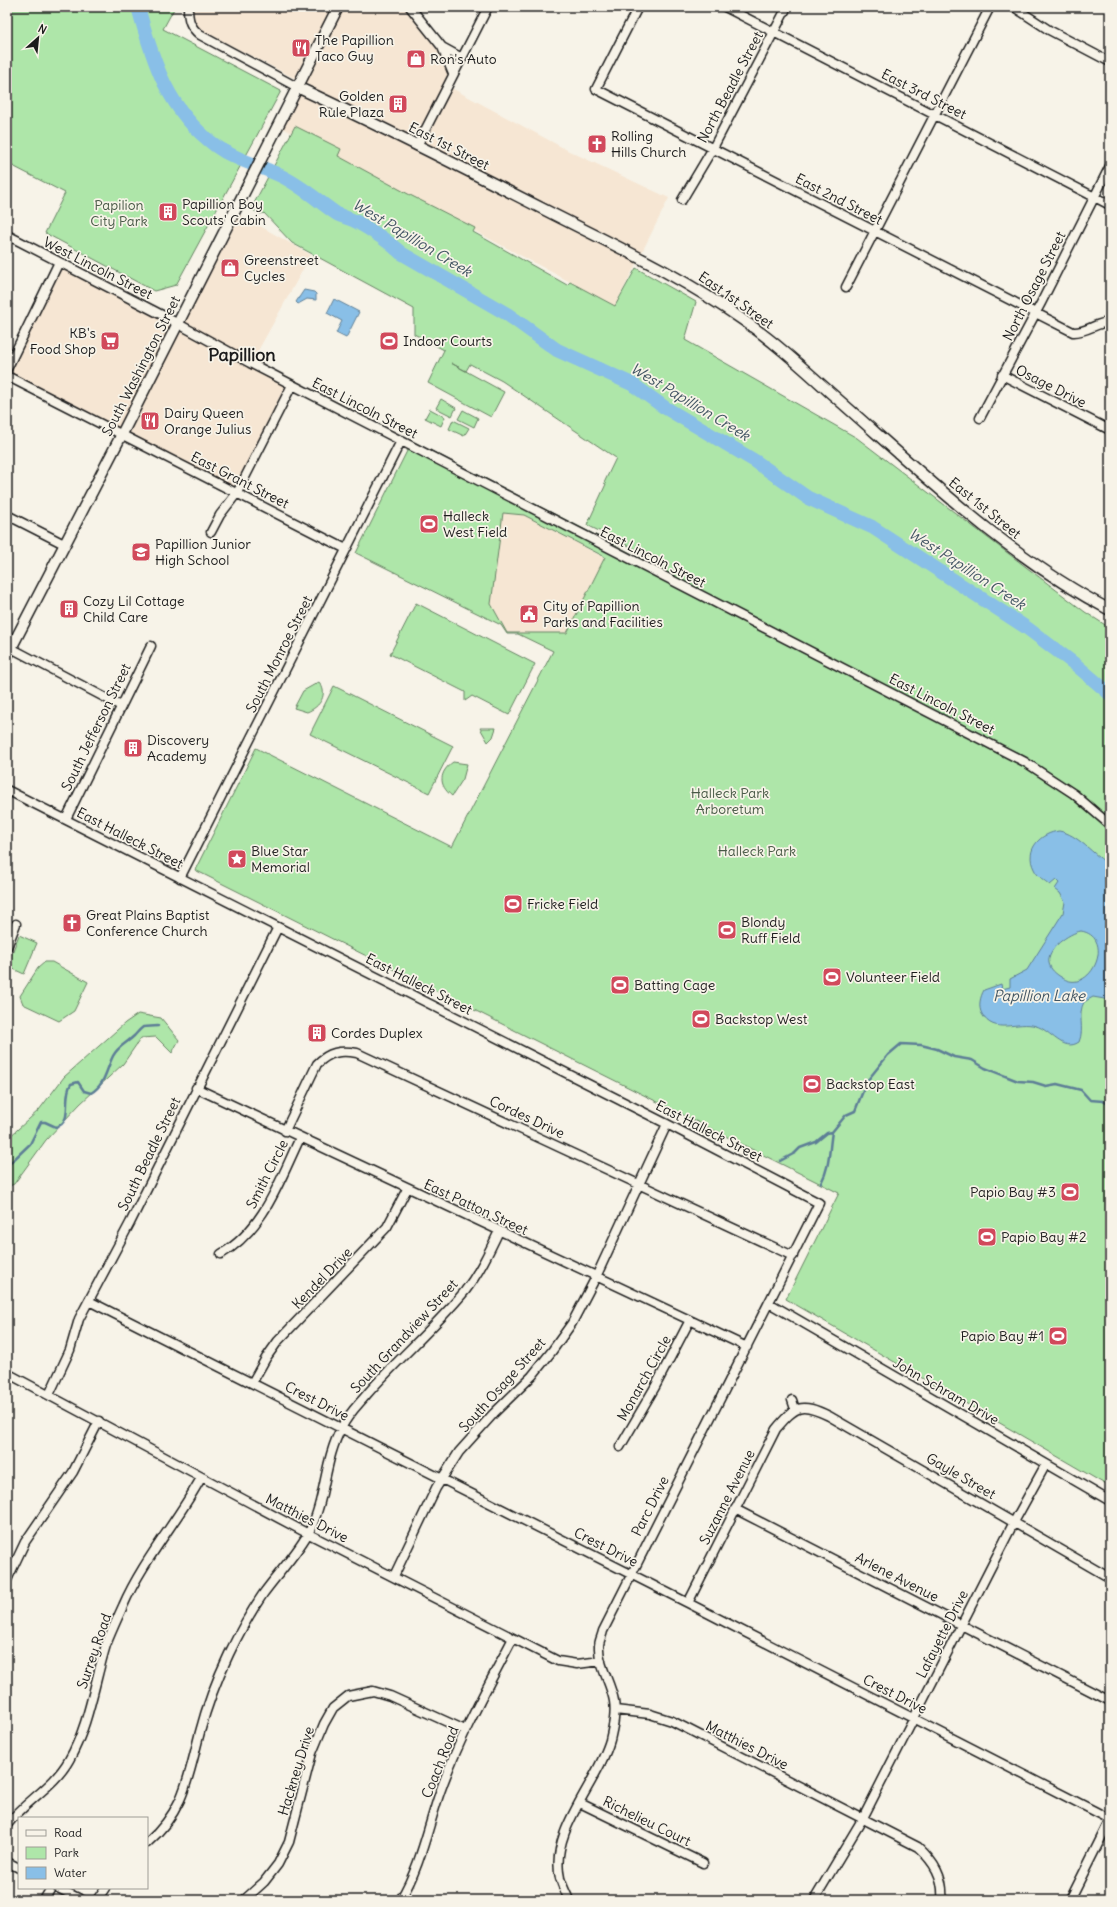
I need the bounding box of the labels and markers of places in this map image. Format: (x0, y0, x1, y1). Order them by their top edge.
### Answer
place label: The Papillion Taco Guy (315, 31, 394, 65)
restaurant icon: The Papillion Taco Guy (290, 37, 312, 59)
shop icon: Ron's Auto (405, 48, 427, 70)
place label: Ron's Auto (430, 50, 497, 68)
place label: Golden Rule Plaza (319, 87, 384, 121)
building icon: Golden Rule Plaza (387, 93, 409, 115)
place label: Rolling Hills Church (611, 127, 686, 161)
church icon: Rolling Hills Church (586, 133, 608, 155)
place label: Papillion Boy Scouts' Cabin (182, 195, 266, 229)
building icon: Papillion Boy Scouts' Cabin (157, 201, 179, 223)
place label: Greenstreet Cycles (244, 251, 319, 285)
shop icon: Greenstreet Cycles (219, 257, 241, 279)
place label: KB's Food Shop (30, 324, 96, 358)
supermarket icon: KB's Food Shop (99, 330, 121, 352)
sports icon: Indoor Courts (378, 330, 400, 352)
place label: Indoor Courts (403, 332, 492, 350)
place label: Dairy Queen Orange Julius (164, 404, 251, 438)
restaurant icon: Dairy Queen Orange Julius (139, 410, 161, 432)
place label: Halleck West Field (443, 507, 507, 541)
sports icon: Halleck West Field (418, 513, 440, 535)
place label: Papillion Junior High School (155, 535, 251, 569)
school or university icon: Papillion Junior High School (130, 541, 152, 563)
place label: Cozy Lil Cottage Child Care (83, 592, 185, 626)
place label: City of Papillion Parks and Facilities (543, 597, 663, 631)
building icon: Cozy Lil Cottage Child Care (58, 598, 80, 620)
public building icon: City of Papillion Parks and Facilities (518, 603, 540, 625)
place label: Discovery Academy (147, 731, 209, 765)
building icon: Discovery Academy (122, 737, 144, 759)
place label: Blue Star Memorial (251, 842, 310, 876)
place icon: Blue Star Memorial (226, 848, 248, 870)
sports icon: Fricke Field (502, 893, 524, 915)
place label: Fricke Field (527, 895, 598, 913)
place label: Great Plains Baptist Conference Church (86, 906, 210, 940)
church icon: Great Plains Baptist Conference Church (61, 912, 83, 934)
place label: Blondy Ruff Field (741, 913, 800, 947)
sports icon: Blondy Ruff Field (716, 919, 738, 941)
sports icon: Volunteer Field (821, 966, 843, 988)
place label: Volunteer Field (846, 968, 940, 986)
sports icon: Batting Cage (609, 974, 631, 996)
place label: Batting Cage (634, 976, 715, 994)
sports icon: Backstop West (690, 1008, 712, 1030)
place label: Backstop West (715, 1010, 808, 1028)
building icon: Cordes Duplex (306, 1022, 328, 1044)
place label: Cordes Duplex (331, 1024, 423, 1042)
sports icon: Backstop East (801, 1073, 823, 1095)
place label: Backstop East (826, 1075, 915, 1093)
sports icon: Papio Bay #3 (1059, 1181, 1081, 1203)
place label: Papio Bay #3 (970, 1183, 1056, 1201)
sports icon: Papio Bay #2 (976, 1226, 998, 1248)
place label: Papio Bay #2 (1001, 1228, 1087, 1246)
sports icon: Papio Bay #1 (1047, 1325, 1069, 1347)
place label: Papio Bay #1 (960, 1327, 1044, 1345)

